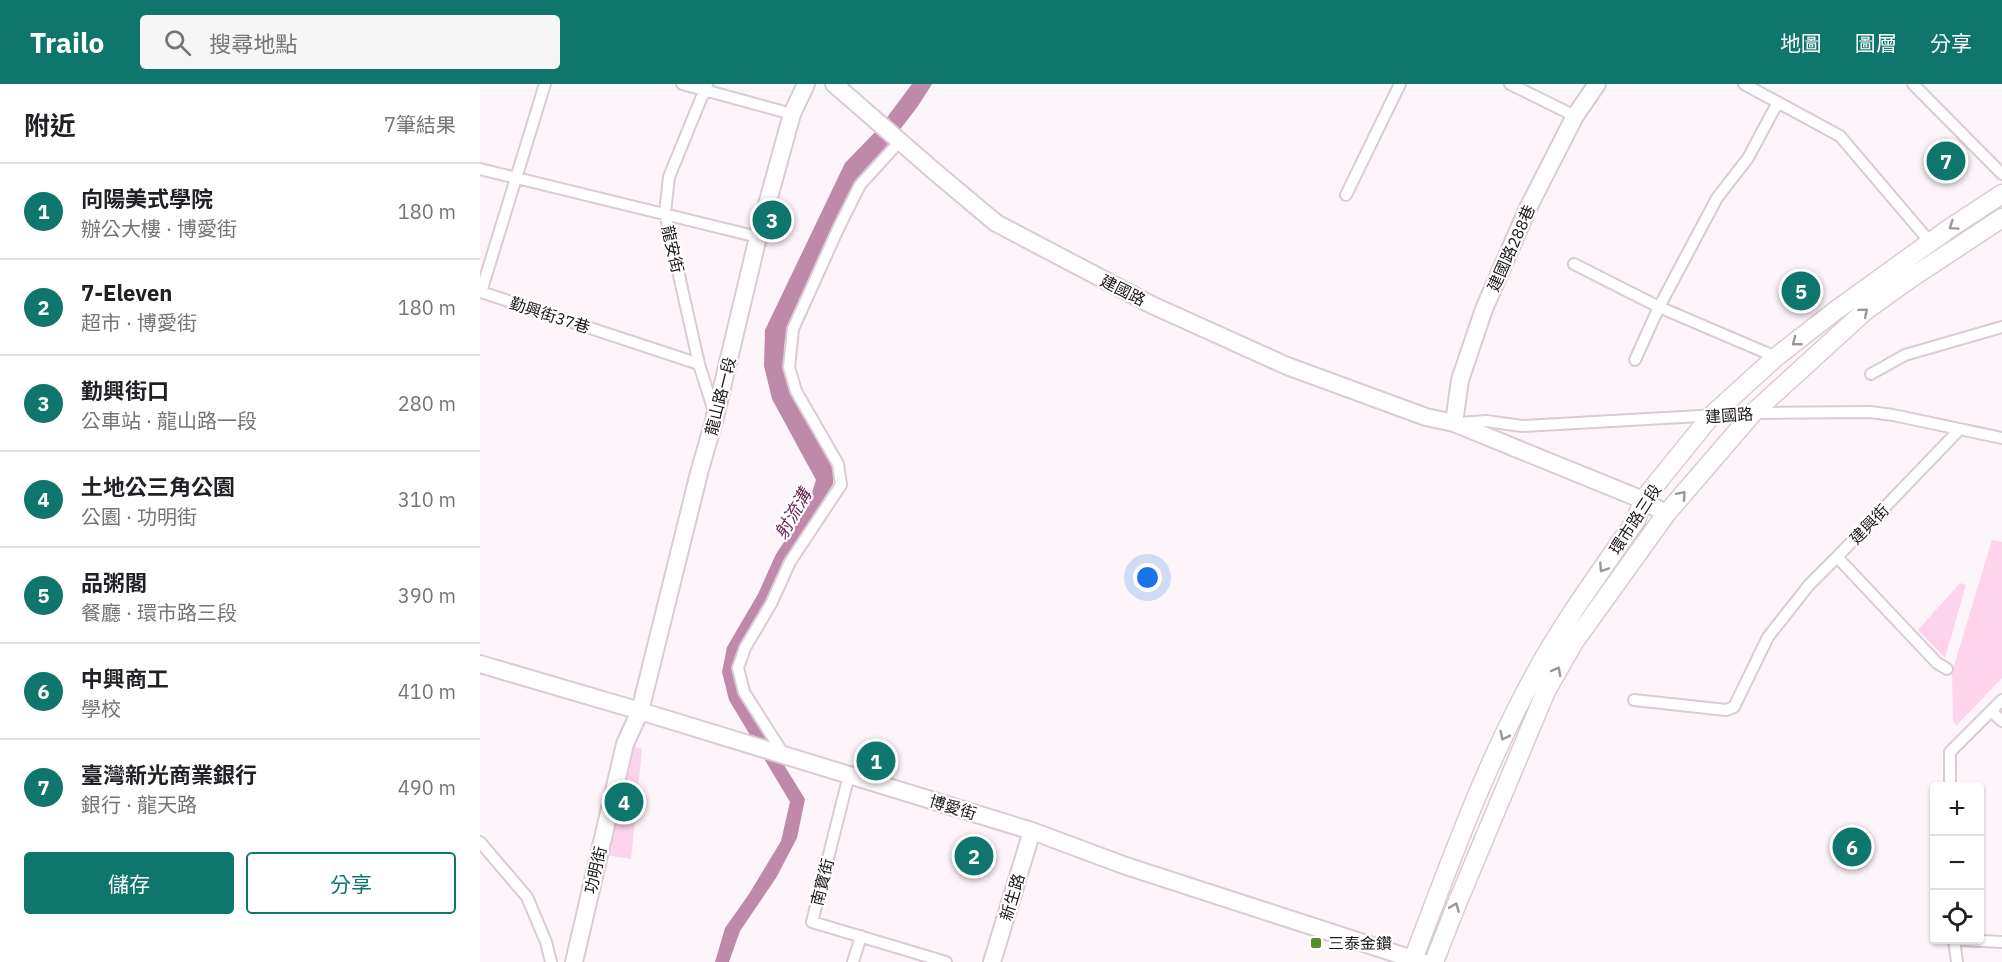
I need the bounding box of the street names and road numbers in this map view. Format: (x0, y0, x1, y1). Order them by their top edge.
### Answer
street label: 建國路288巷 (1483, 202, 1539, 294)
street label: 龍安街 (658, 223, 688, 275)
street label: 建國路 (1097, 270, 1149, 310)
street label: 勤興街37巷 (507, 293, 593, 337)
street label: 龍山路一段 (701, 355, 739, 437)
street label: 建國路 (1704, 403, 1754, 427)
street label: 環市路三段 (1605, 480, 1665, 558)
street label: 建興街 (1845, 500, 1893, 548)
street label: 博愛街 (927, 790, 979, 824)
street label: 功明街 (580, 844, 610, 896)
street label: 南寶街 (806, 856, 838, 908)
street label: 新生路 (995, 871, 1029, 923)

